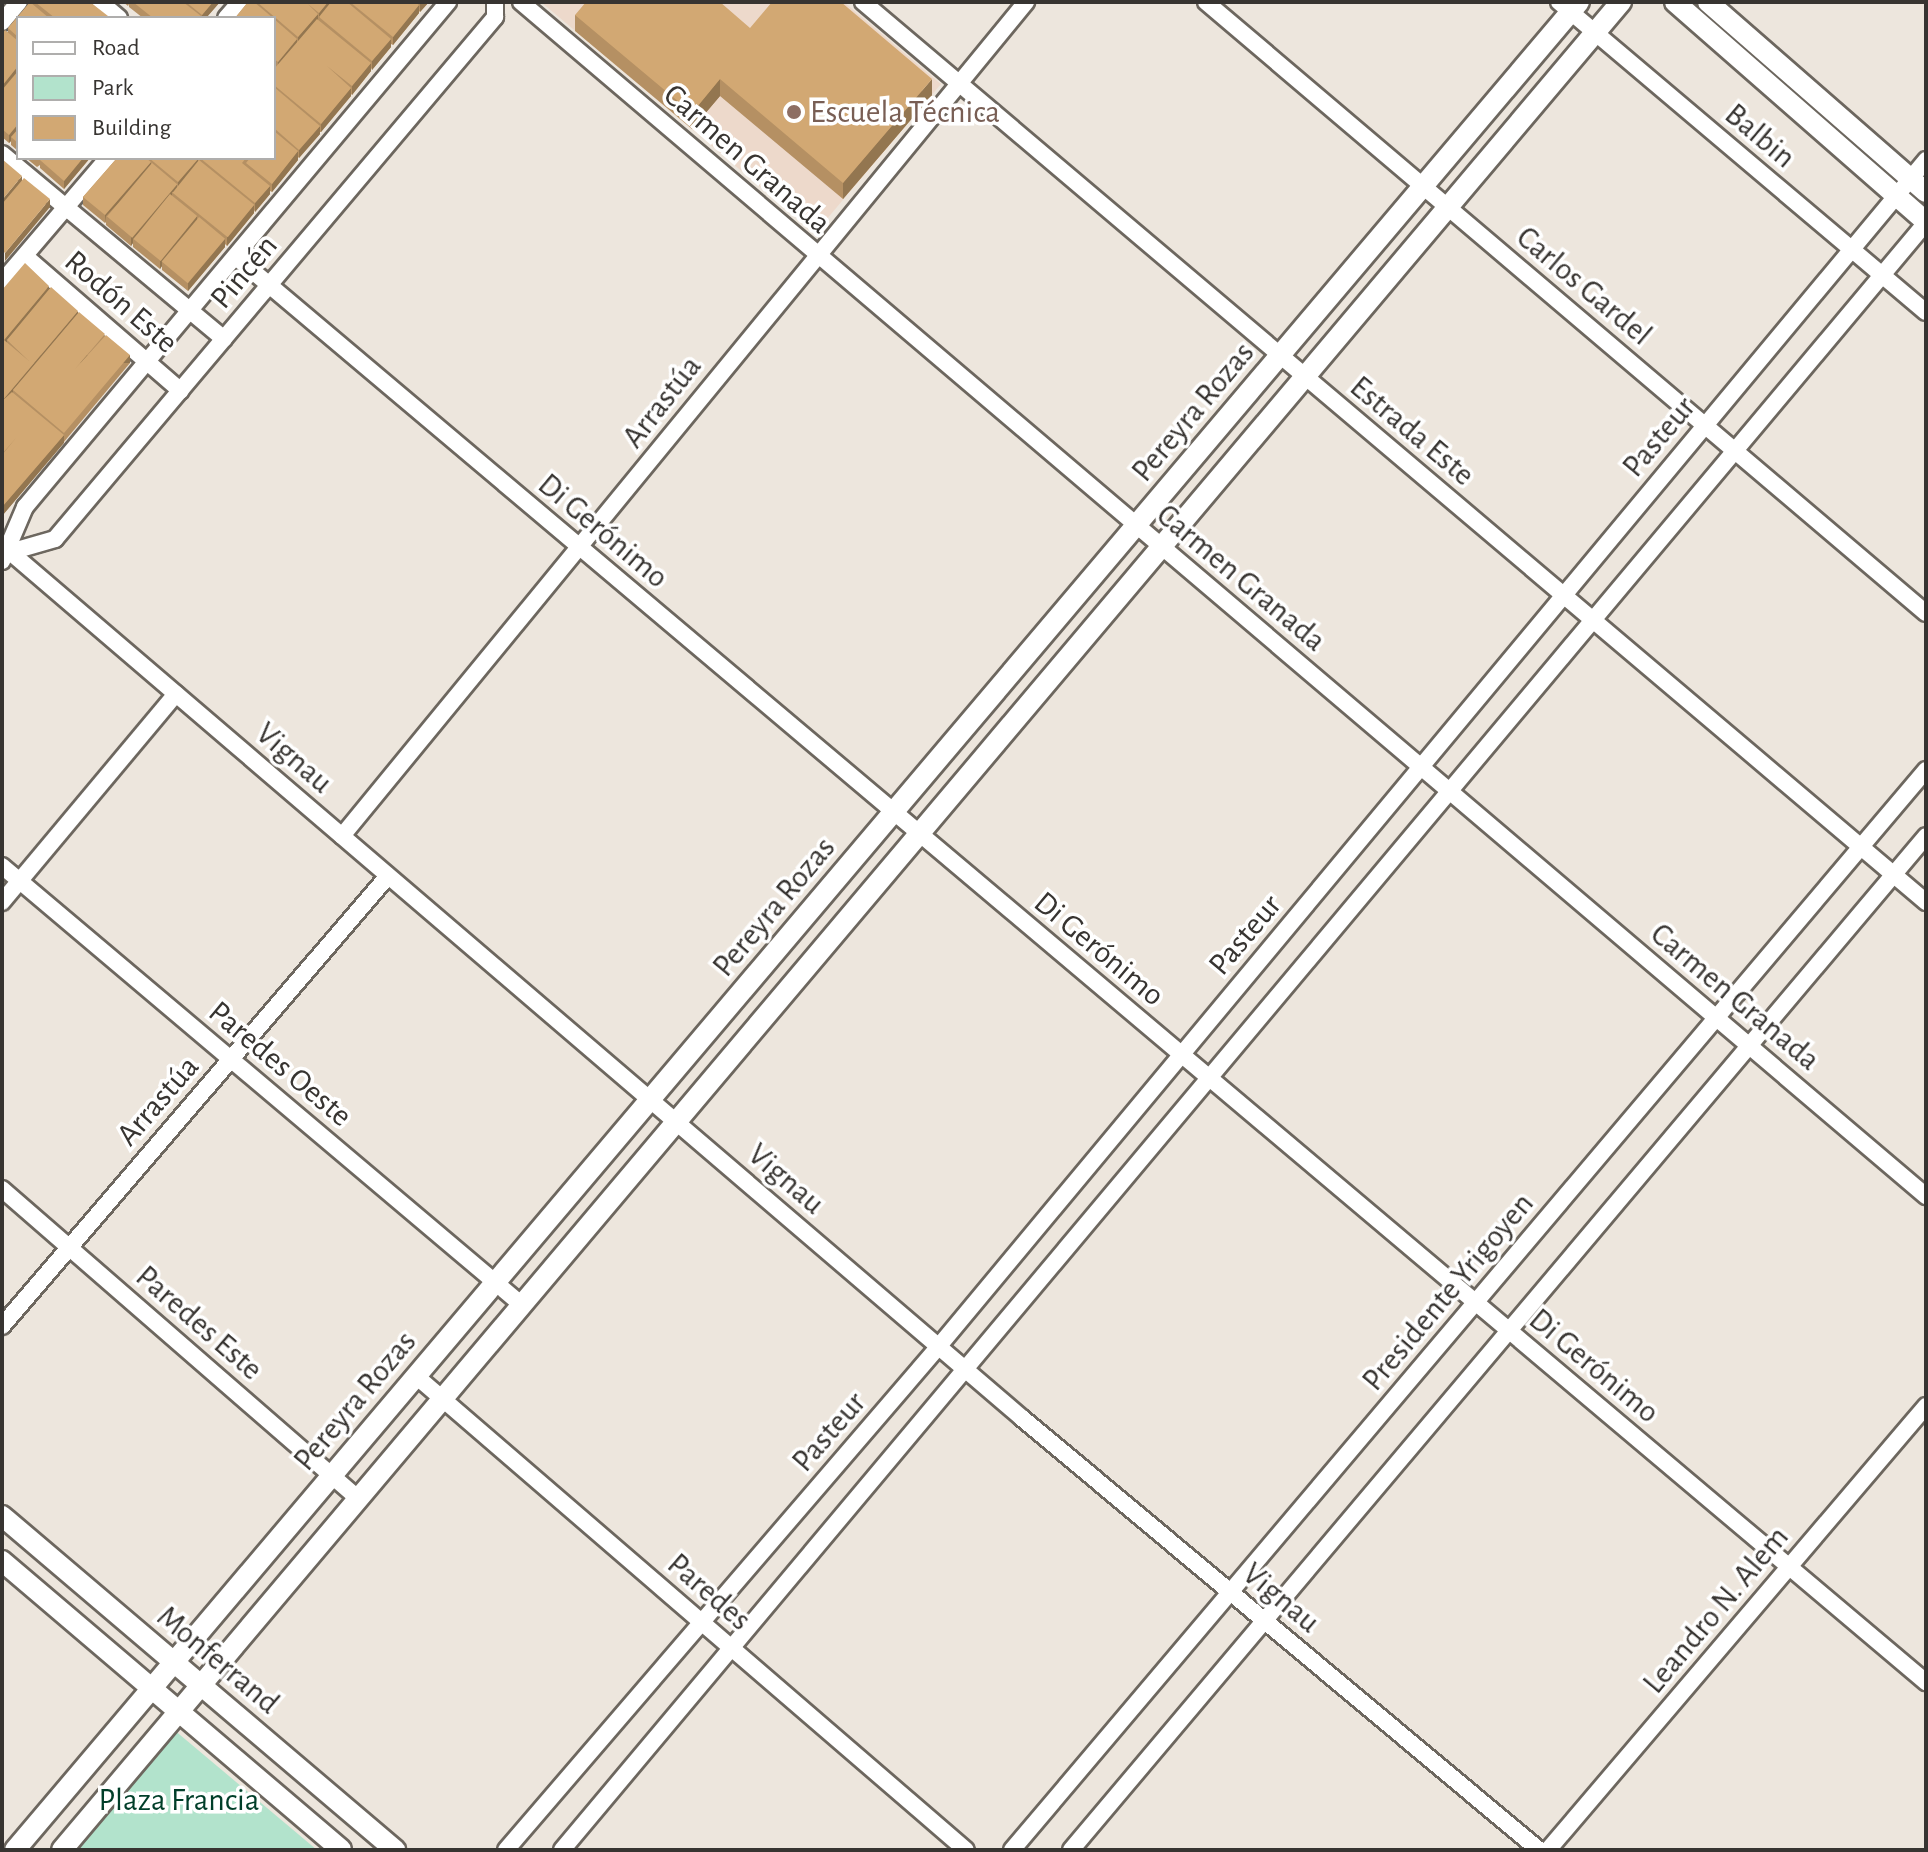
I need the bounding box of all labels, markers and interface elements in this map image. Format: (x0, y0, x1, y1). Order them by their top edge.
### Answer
legend (16, 16, 276, 160)
text: Road (92, 36, 140, 60)
text: Park (92, 76, 133, 100)
street label: Carmen Granada (655, 76, 839, 242)
place label: Escuela Técnica (810, 93, 1000, 131)
street label: Balbin (1717, 95, 1803, 177)
marker: Escuela Técnica (785, 103, 803, 121)
text: Building (92, 116, 171, 140)
street label: Carlos Gardel (1508, 218, 1660, 354)
street label: Pincén (202, 227, 286, 317)
street label: Rodón Este (56, 242, 186, 362)
street label: Pereyra Rozas (1123, 334, 1263, 490)
street label: Arrastúa (614, 348, 710, 456)
street label: Estrada Este (1342, 368, 1482, 494)
street label: Pasteur (1614, 389, 1704, 485)
street label: Di Gerónimo (530, 465, 676, 597)
street label: Carmen Granada (1149, 496, 1333, 660)
street label: Vignau (248, 714, 340, 802)
street label: Pereyra Rozas (704, 829, 844, 985)
street label: Di Gerónimo (1026, 883, 1172, 1015)
street label: Pasteur (1200, 887, 1290, 983)
street label: Carmen Granada (1643, 915, 1827, 1079)
street label: Paredes Oeste (201, 993, 359, 1135)
street label: Arrastúa (109, 1048, 207, 1154)
street label: Vignau (740, 1135, 832, 1223)
street label: Presidente Yrigoyen (1354, 1185, 1542, 1399)
street label: Paredes Este (128, 1257, 270, 1389)
street label: Di Gerónimo (1521, 1300, 1667, 1432)
street label: Pereyra Rozas (285, 1323, 425, 1479)
street label: Pasteur (784, 1384, 874, 1480)
street label: Leandro N. Alem (1635, 1518, 1797, 1702)
street label: Paredes (659, 1545, 759, 1639)
street label: Vignau (1235, 1555, 1327, 1641)
street label: Monferrand (149, 1598, 287, 1722)
park label: Plaza Francia (98, 1781, 260, 1819)

